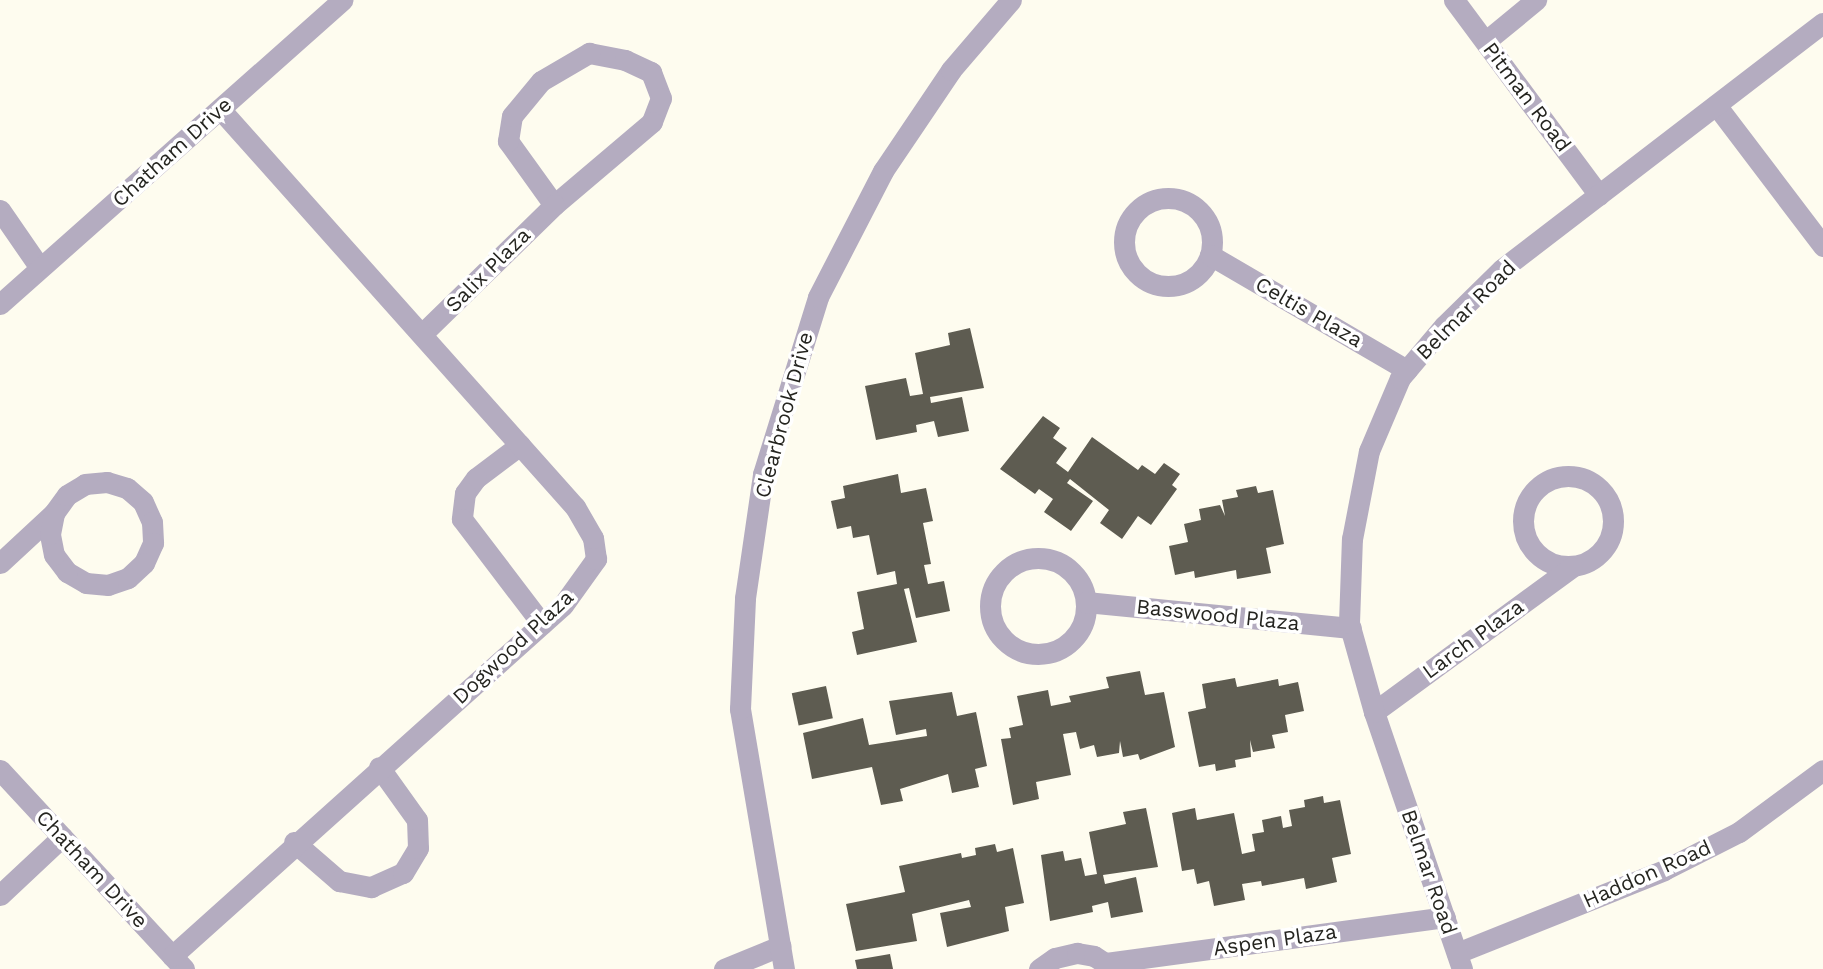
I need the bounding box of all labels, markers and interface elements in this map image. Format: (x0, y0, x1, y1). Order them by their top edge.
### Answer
street label: Pitman Road (1478, 37, 1576, 157)
street label: Chatham Drive (107, 92, 237, 212)
street label: Salix Plaza (440, 222, 536, 318)
street label: Belmar Road (1411, 255, 1521, 365)
street label: Celtis Plaza (1251, 271, 1367, 353)
street label: Clearbrook Drive (750, 329, 818, 501)
street label: Dogwood Plaza (447, 585, 579, 709)
street label: Basswood Plaza (1135, 594, 1301, 636)
street label: Larch Plaza (1418, 594, 1528, 684)
street label: Chatham Drive (31, 805, 153, 933)
street label: Belmar Road (1396, 806, 1462, 938)
street label: Haddon Road (1579, 835, 1715, 913)
street label: Aspen Plaza (1212, 919, 1338, 961)

